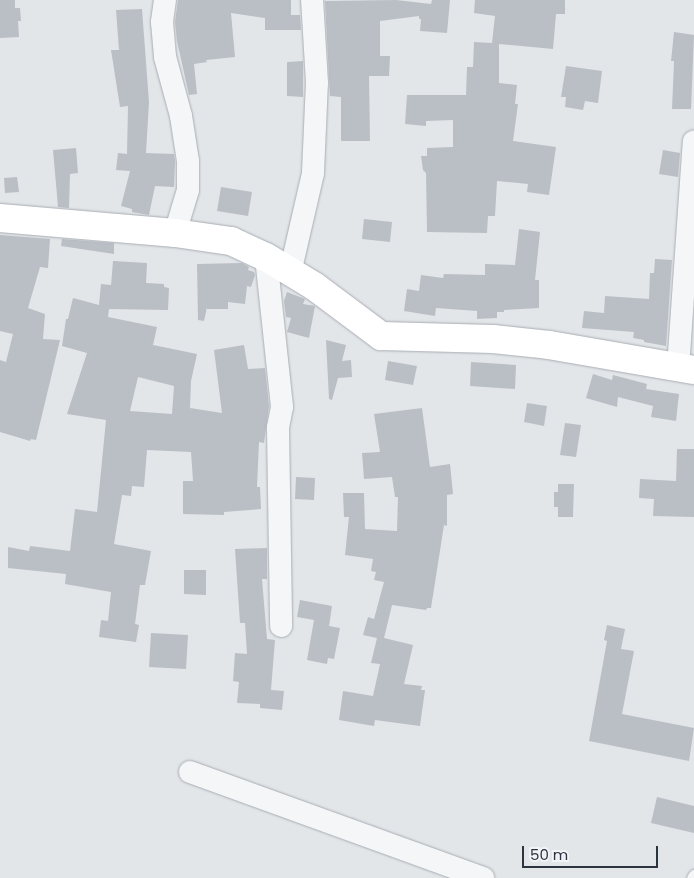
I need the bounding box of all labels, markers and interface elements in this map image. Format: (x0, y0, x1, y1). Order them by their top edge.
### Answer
scale bar (524, 836, 660, 868)
text: 50 m (530, 844, 568, 865)

